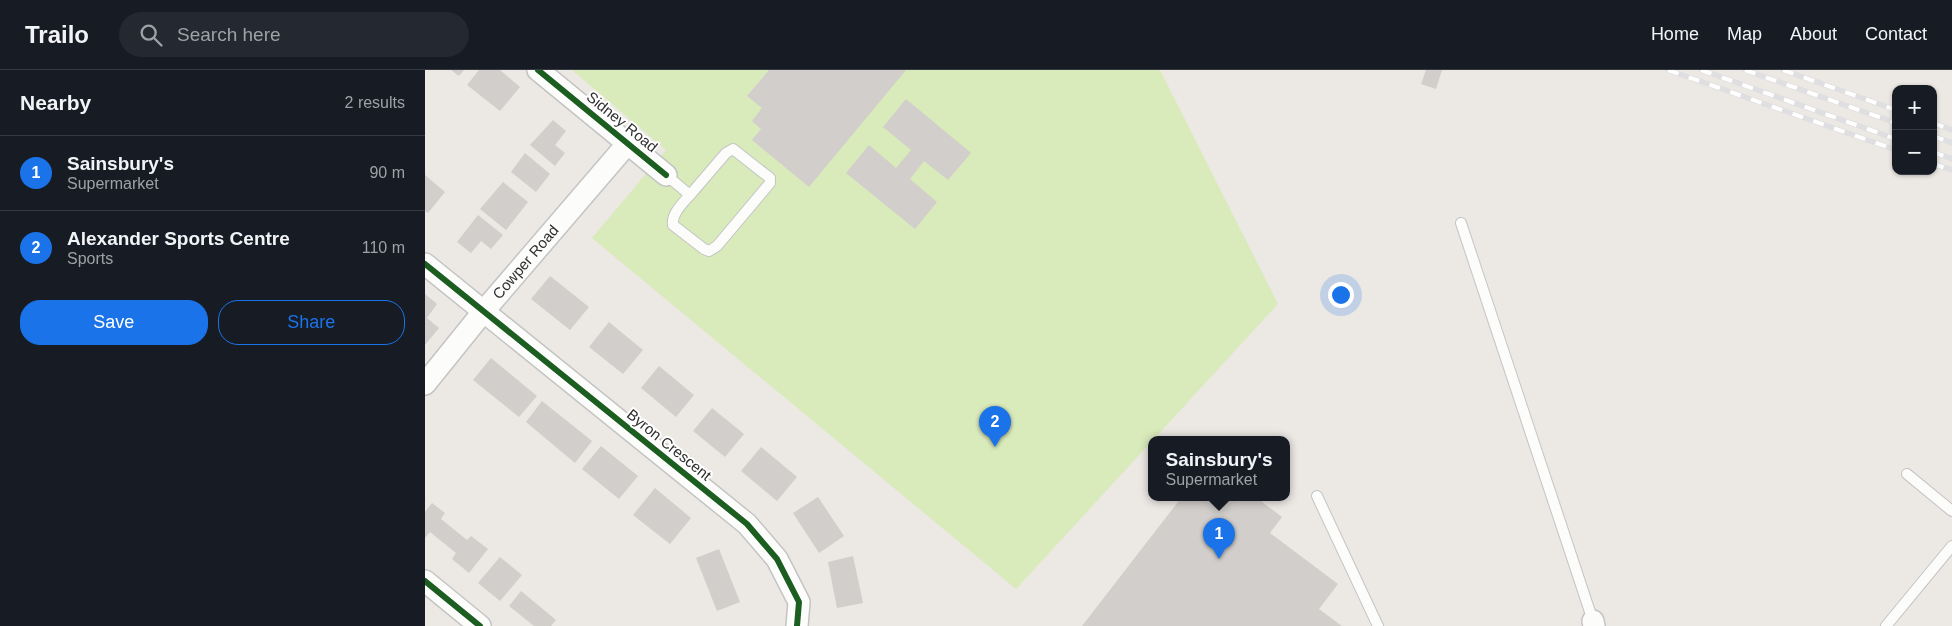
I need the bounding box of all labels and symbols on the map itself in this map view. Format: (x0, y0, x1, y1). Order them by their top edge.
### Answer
street label: Sidney Road (584, 88, 661, 155)
street label: Cowper Road (489, 222, 562, 302)
your location (1328, 282, 1354, 308)
street label: Byron Crescent (624, 405, 715, 484)
pin: 2 (979, 406, 1011, 447)
pin: 1 (1203, 518, 1235, 559)

